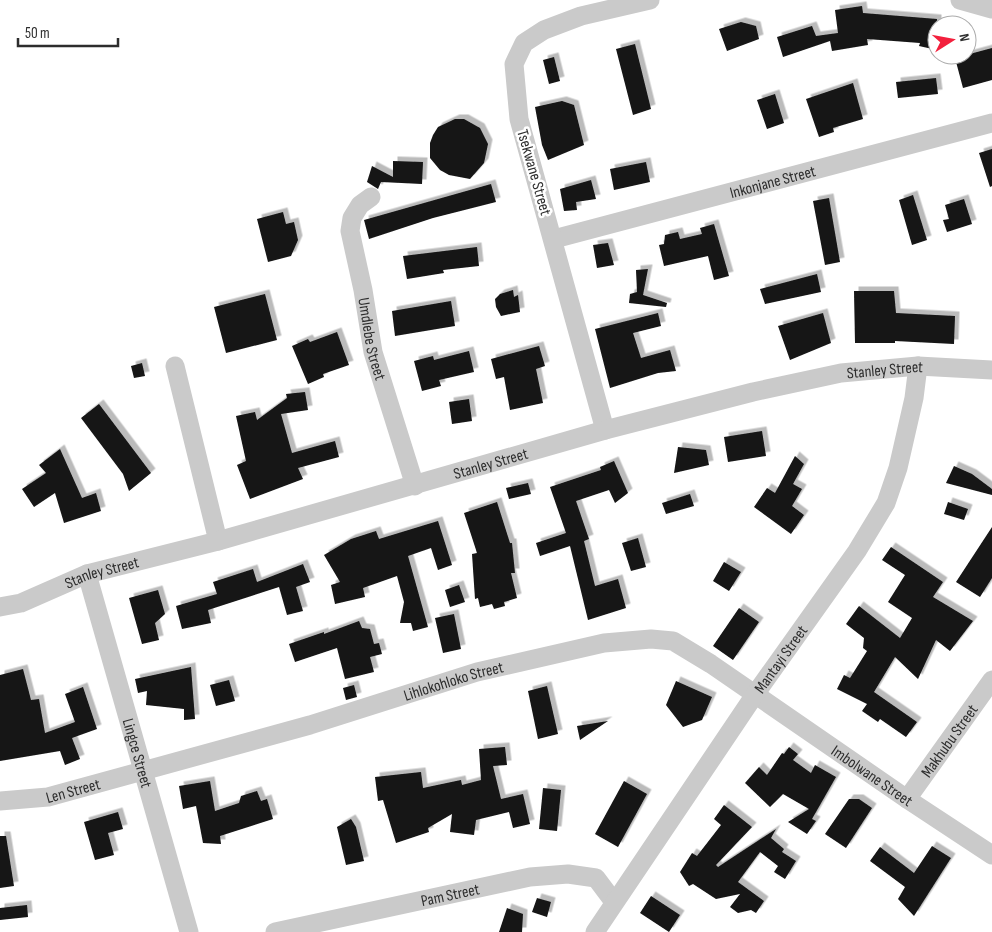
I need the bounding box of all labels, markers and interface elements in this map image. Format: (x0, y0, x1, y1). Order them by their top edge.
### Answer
scale bar (18, 15, 118, 47)
north arrow (927, 15, 977, 65)
text: 50 m (25, 24, 50, 43)
text: N (955, 32, 973, 43)
street label: Tsekwane Street (512, 127, 555, 218)
street label: Inkonjane Street (728, 162, 818, 203)
street label: Umdlebe Street (353, 296, 389, 383)
street label: Stanley Street (846, 358, 924, 383)
street label: Stanley Street (451, 445, 530, 484)
street label: Stanley Street (62, 553, 141, 594)
street label: Mantayi Street (751, 622, 812, 698)
street label: Lihlokohloko Street (401, 658, 505, 706)
street label: Makhubu Street (918, 701, 983, 781)
street label: Lingce Street (118, 716, 155, 790)
street label: Imbolwane Street (827, 742, 916, 811)
street label: Len Street (44, 775, 103, 808)
street label: Pam Street (419, 880, 481, 911)

